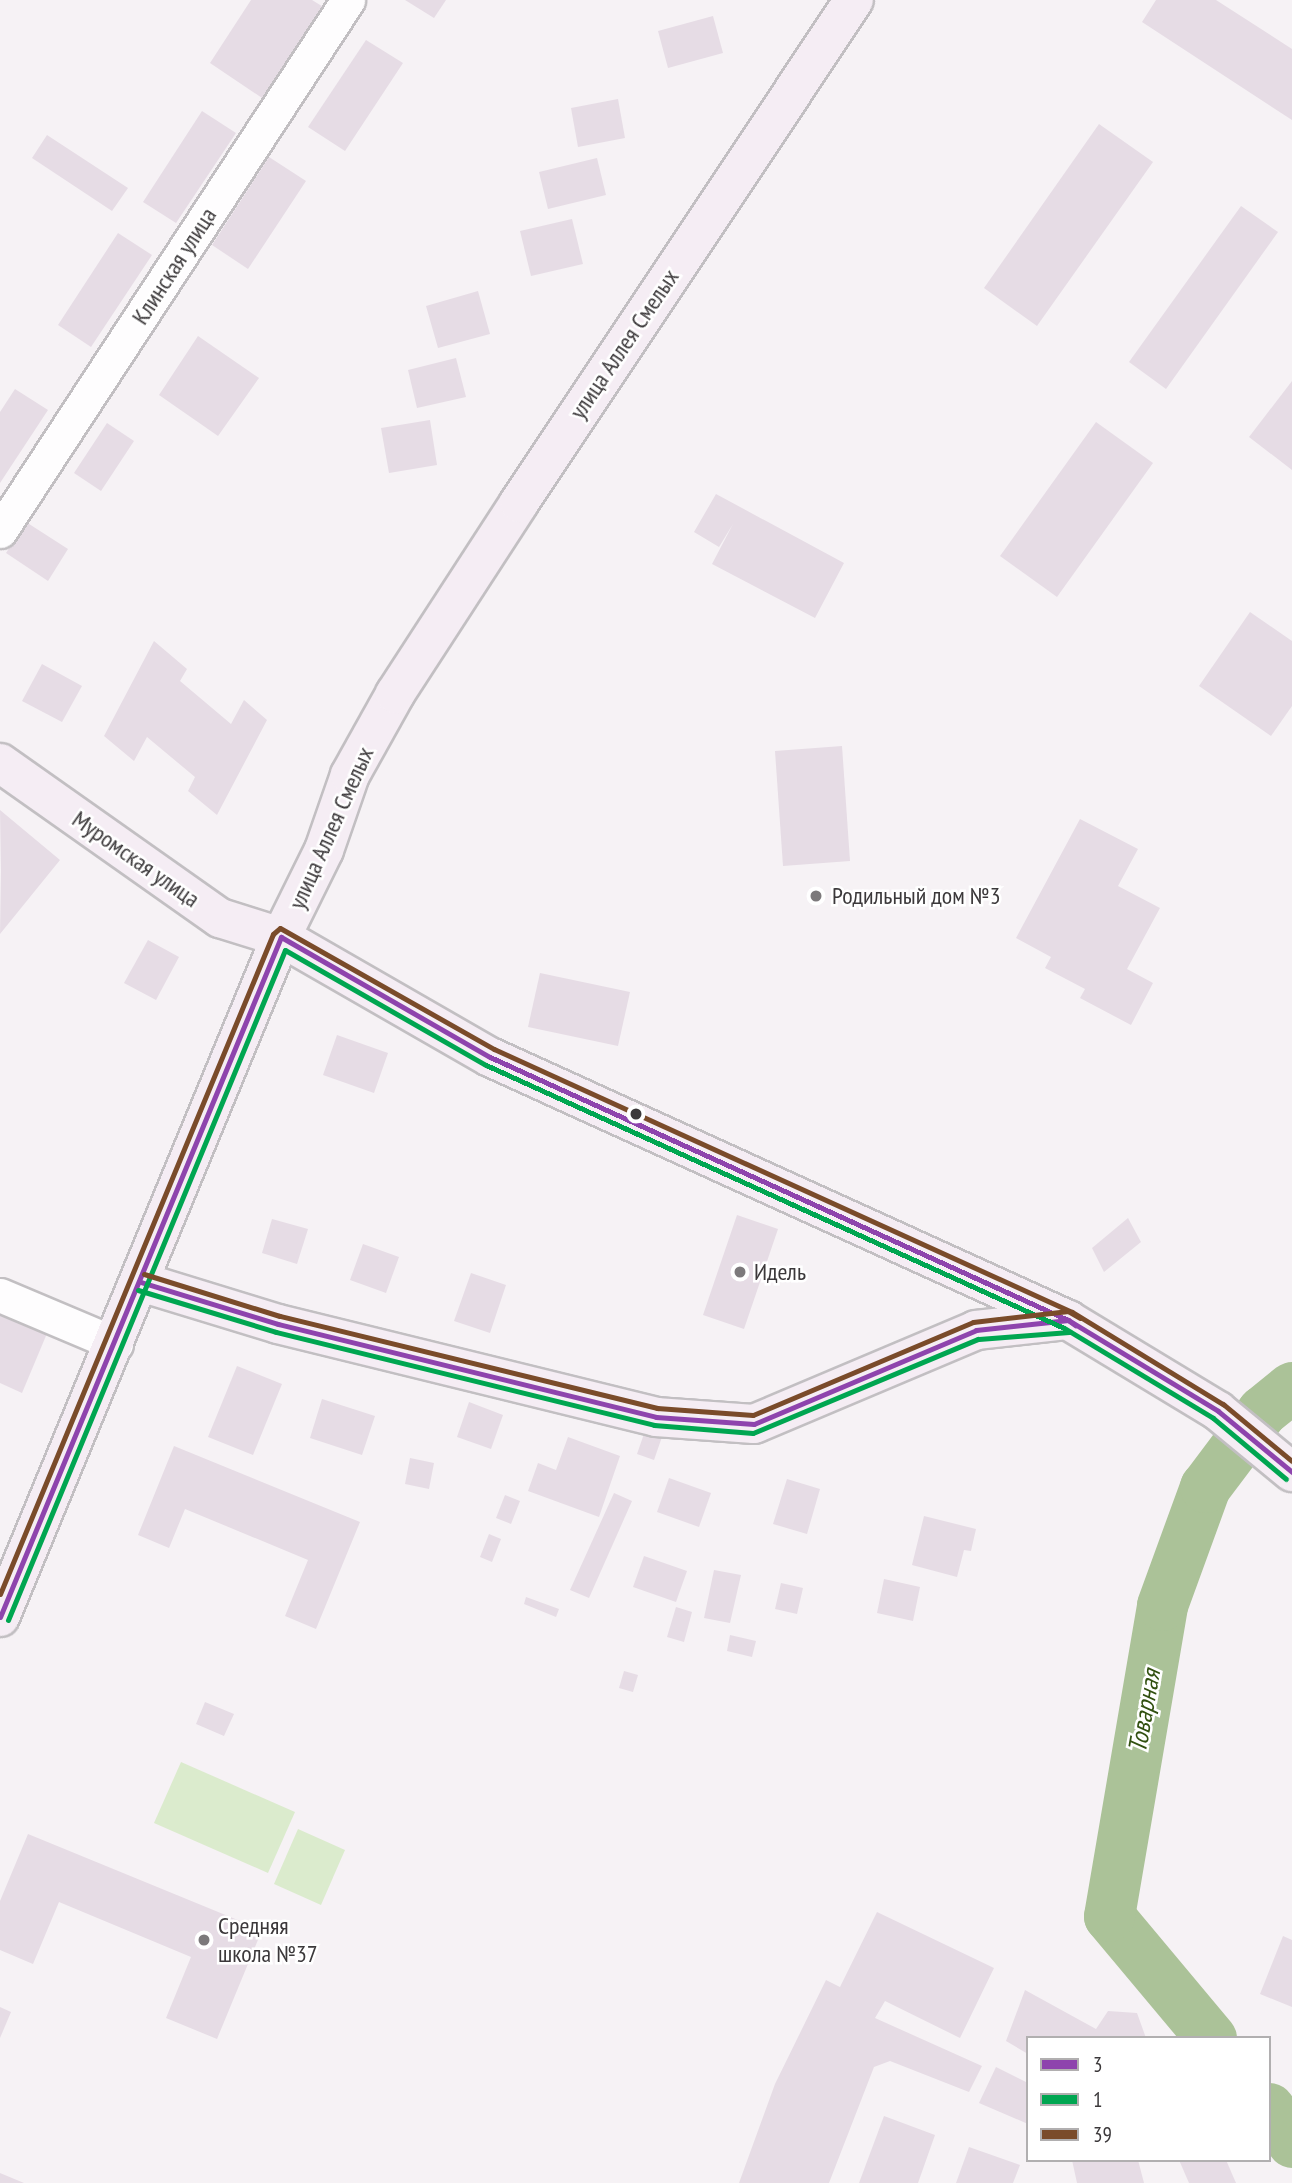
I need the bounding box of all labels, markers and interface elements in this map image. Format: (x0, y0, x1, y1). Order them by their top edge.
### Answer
street label: Клинская улица (126, 202, 222, 330)
street label: улица Аллея Смелых (563, 263, 685, 425)
street label: улица Аллея Смелых (282, 742, 380, 914)
street label: Муромская улица (67, 805, 205, 913)
place label: Родильный дом №3 (832, 882, 1000, 910)
marker: Родильный дом №3 (806, 886, 826, 906)
unlabelled marker (629, 1107, 643, 1121)
place label: Идель (754, 1258, 806, 1286)
marker: Идель (732, 1264, 748, 1280)
water label: Товарная (1121, 1667, 1167, 1755)
place label: Средняя школа №37 (218, 1912, 318, 1968)
marker: Средняя школа №37 (196, 1932, 212, 1948)
legend (1026, 2036, 1271, 2162)
text: 3 (1093, 2051, 1102, 2078)
text: 1 (1093, 2086, 1102, 2113)
text: 39 (1093, 2121, 1112, 2148)

